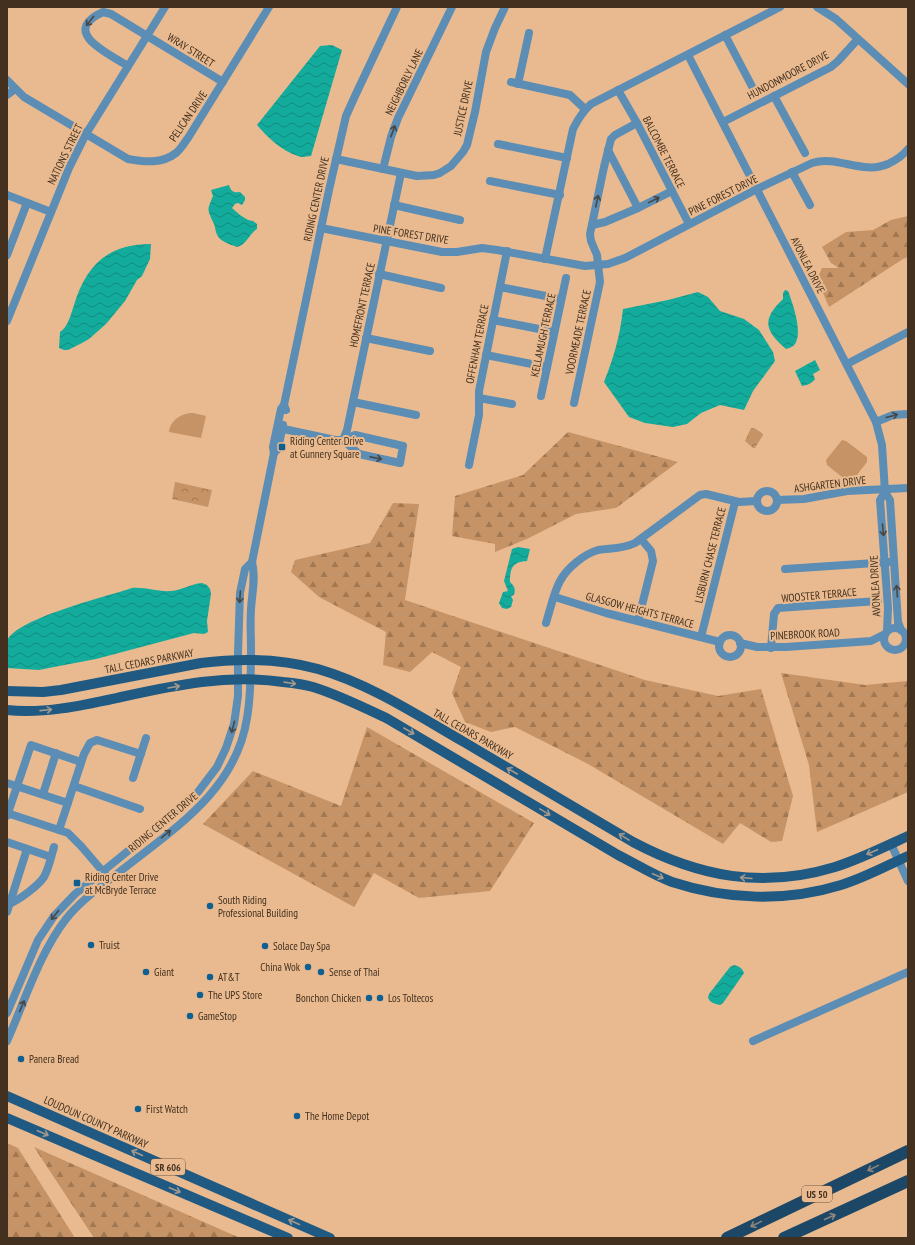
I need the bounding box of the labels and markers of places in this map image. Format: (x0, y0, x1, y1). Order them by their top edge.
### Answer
place label: Riding Center Drive at Gunnery Square (290, 434, 364, 461)
marker: Riding Center Drive at Gunnery Square (277, 442, 287, 452)
place label: Riding Center Drive at McBryde Terrace (85, 870, 159, 897)
marker: Riding Center Drive at McBryde Terrace (72, 878, 82, 888)
place label: South Riding Professional Building (218, 893, 298, 920)
marker: South Riding Professional Building (205, 901, 215, 911)
place label: Truist (99, 938, 120, 952)
place label: Solace Day Spa (273, 939, 330, 953)
marker: Truist (86, 940, 96, 950)
marker: Solace Day Spa (260, 941, 270, 951)
place label: China Wok (260, 960, 301, 974)
marker: China Wok (303, 962, 313, 972)
place label: Giant (154, 965, 174, 979)
place label: Sense of Thai (329, 965, 380, 979)
marker: Giant (141, 967, 151, 977)
marker: Sense of Thai (316, 967, 326, 977)
place label: AT&T (218, 970, 240, 984)
marker: AT&T (205, 972, 215, 982)
place label: The UPS Store (208, 988, 263, 1002)
marker: The UPS Store (195, 990, 205, 1000)
place label: Bonchon Chicken (296, 991, 361, 1005)
place label: Los Toltecos (388, 991, 434, 1005)
marker: Bonchon Chicken (364, 993, 374, 1003)
marker: Los Toltecos (375, 993, 385, 1003)
place label: GameStop (198, 1009, 237, 1023)
marker: GameStop (185, 1011, 195, 1021)
place label: Panera Bread (29, 1052, 79, 1066)
marker: Panera Bread (16, 1054, 26, 1064)
place label: First Watch (146, 1102, 188, 1116)
marker: First Watch (133, 1104, 143, 1114)
place label: The Home Depot (305, 1109, 369, 1123)
marker: The Home Depot (292, 1111, 302, 1121)

